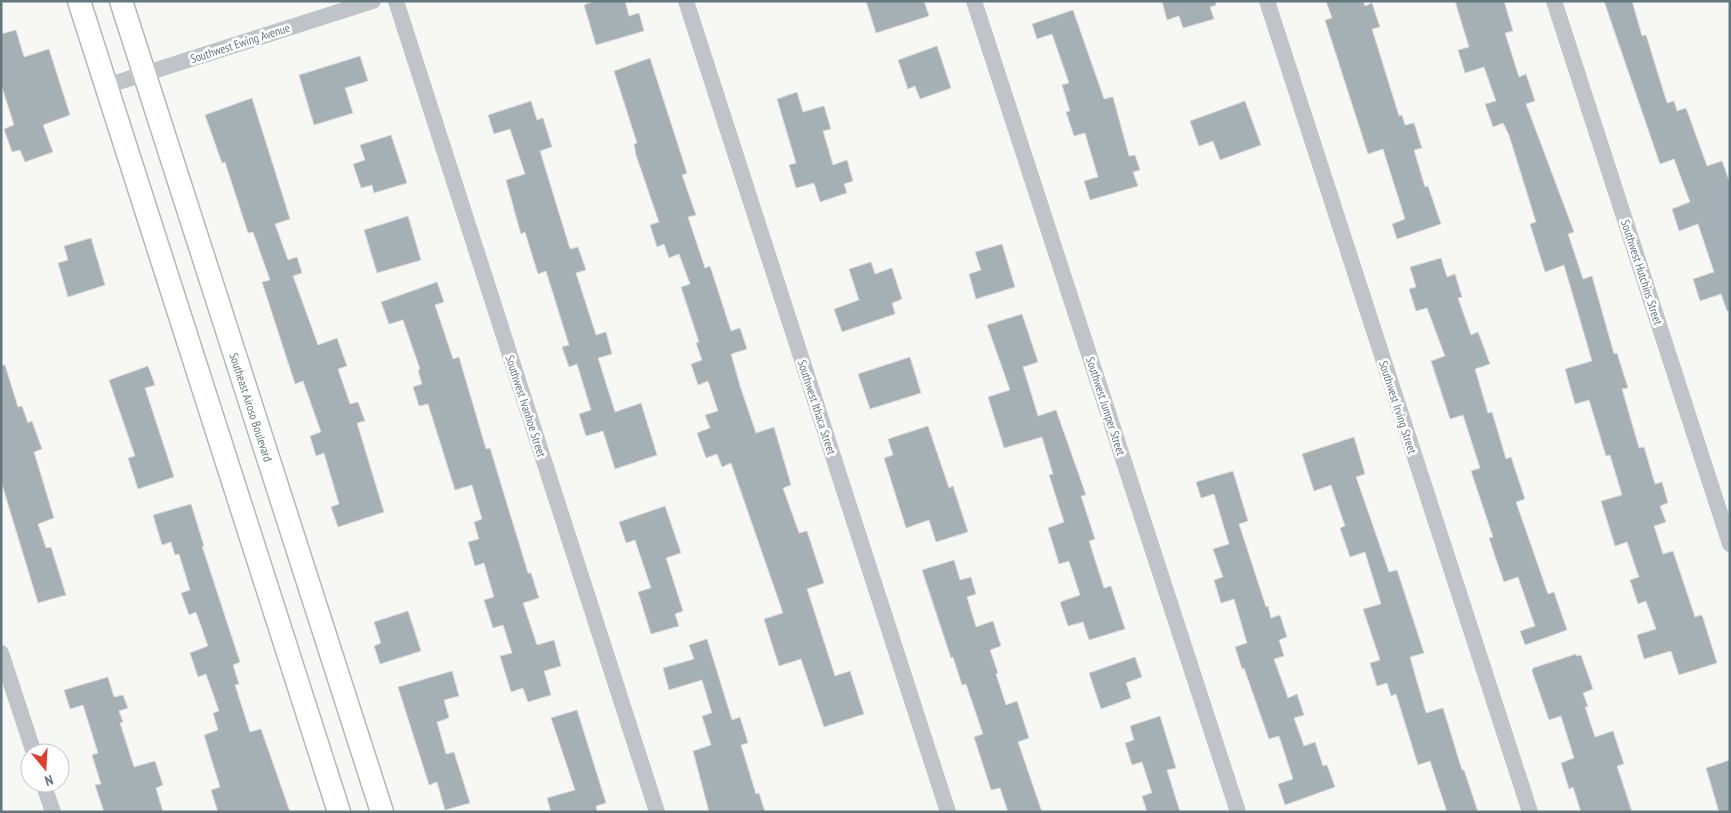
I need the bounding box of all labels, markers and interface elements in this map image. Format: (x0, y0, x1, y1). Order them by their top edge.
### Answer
street label: Southwest Ewing Avenue (188, 20, 292, 66)
street label: Southwest Hutchins Street (1618, 218, 1666, 327)
street label: Southeast Airoso Boulevard (226, 351, 276, 463)
street label: Southwest Ivanhoe Street (502, 353, 550, 460)
street label: Southwest Jumper Street (1083, 355, 1129, 458)
street label: Southwest Ithaca Street (795, 358, 840, 457)
street label: Southwest Irving Street (1376, 358, 1420, 456)
north arrow (20, 743, 70, 793)
text: N (43, 771, 55, 790)

